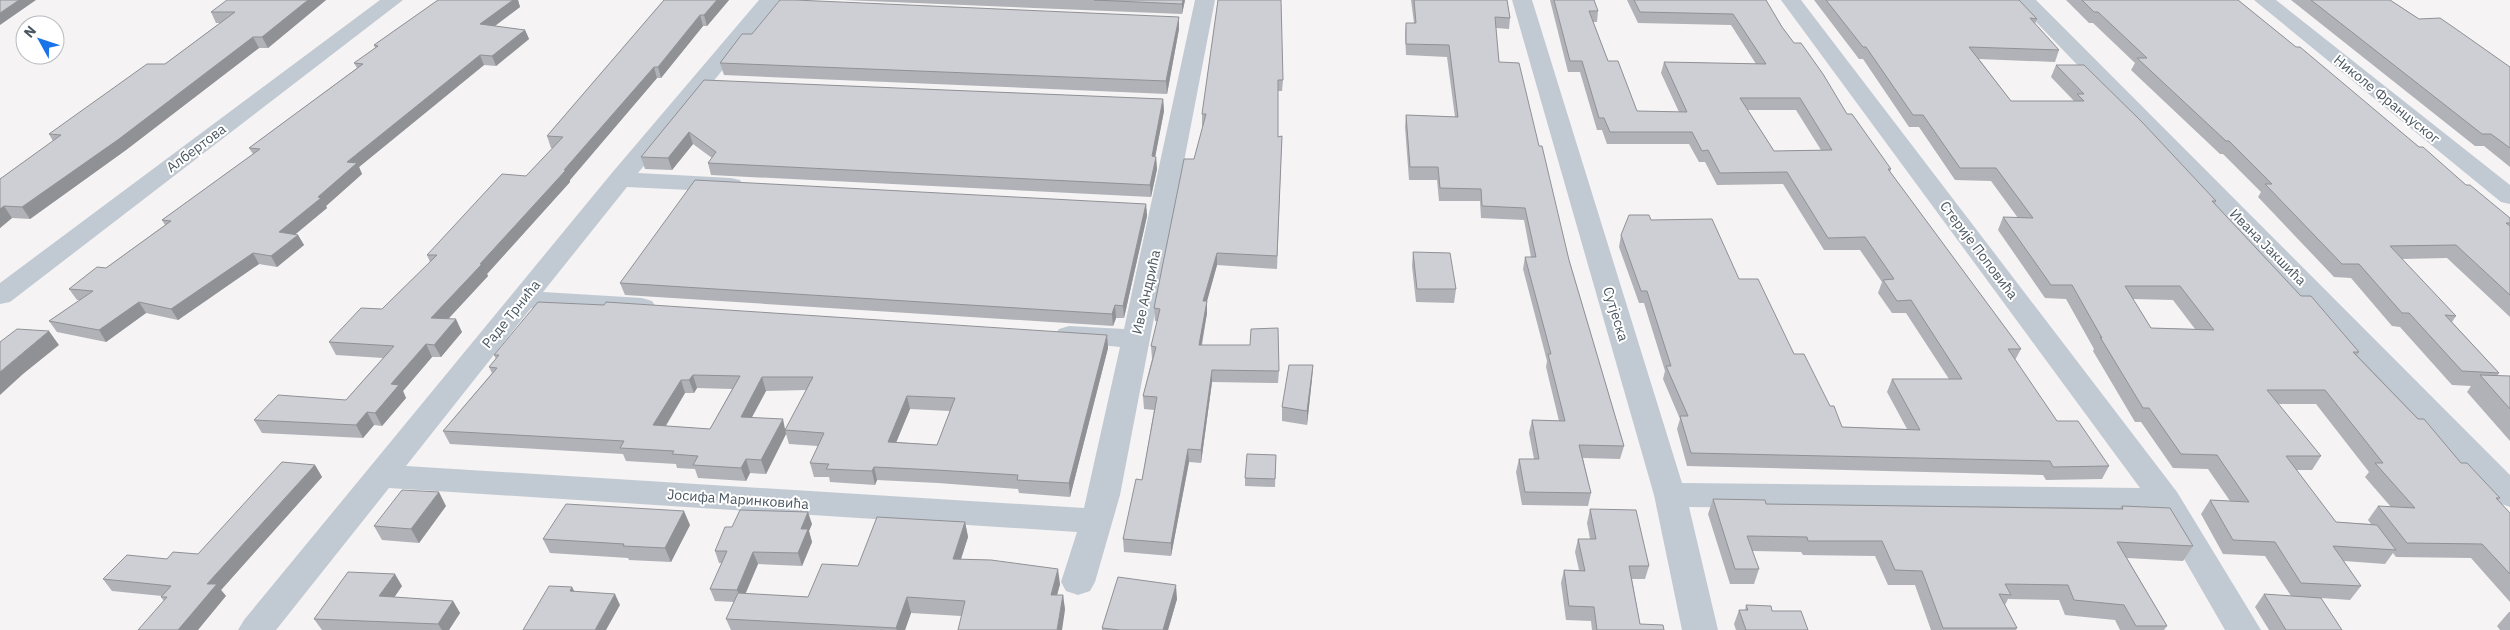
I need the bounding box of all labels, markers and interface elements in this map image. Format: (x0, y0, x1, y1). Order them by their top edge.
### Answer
north arrow (15, 15, 65, 65)
text: N (20, 22, 40, 41)
street label: Николе Француског (2330, 51, 2444, 147)
street label: Албертова (163, 119, 230, 176)
street label: Стерије Поповића (1936, 197, 2022, 303)
street label: Ивана Јакшића (2226, 205, 2311, 290)
street label: Иве Андрића (1128, 248, 1165, 336)
street label: Раде Трнића (478, 276, 544, 352)
street label: Сутјеска (1599, 285, 1633, 344)
street label: Јосифа Маринковића (667, 485, 810, 513)

